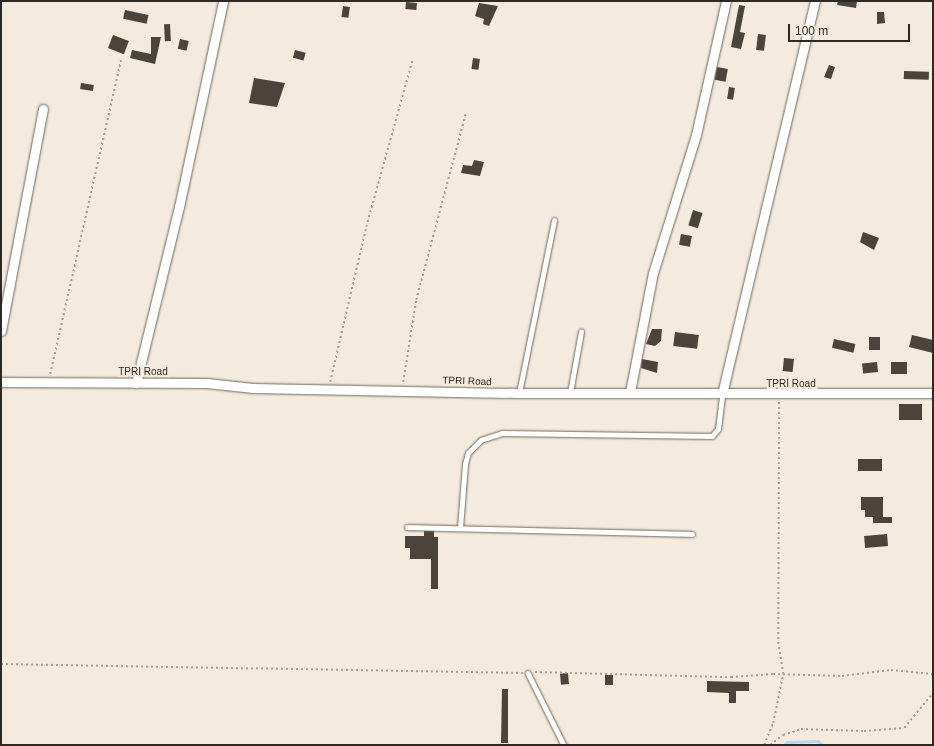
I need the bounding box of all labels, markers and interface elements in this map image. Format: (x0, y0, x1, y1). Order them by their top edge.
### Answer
scale bar (790, 16, 912, 42)
text: 100 m (795, 24, 828, 38)
street label: TPRI Road (118, 366, 168, 378)
street label: TPRI Road (442, 374, 492, 388)
street label: TPRI Road (766, 378, 816, 390)

